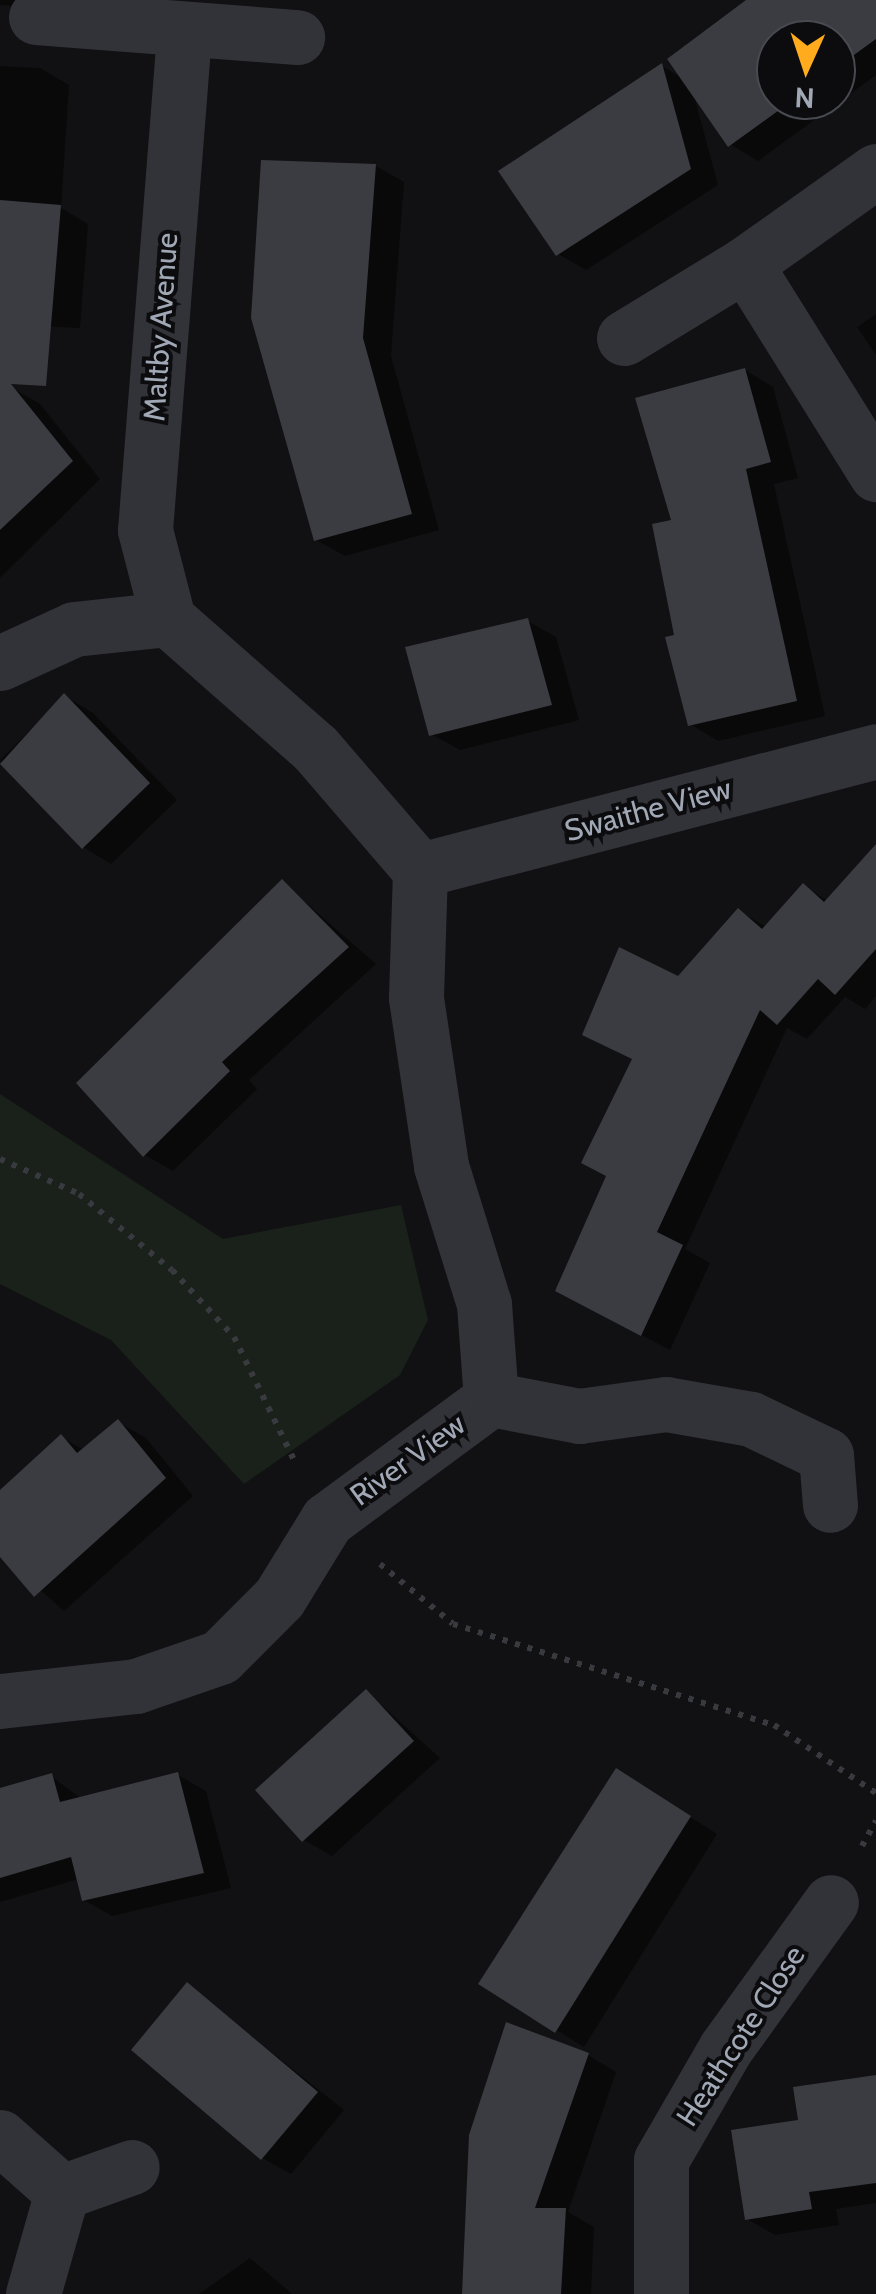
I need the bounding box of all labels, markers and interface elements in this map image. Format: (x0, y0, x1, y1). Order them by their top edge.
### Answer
north arrow (756, 20, 856, 120)
text: N (794, 80, 815, 115)
street label: Maltby Avenue (136, 231, 186, 423)
street label: Swaithe View (561, 770, 735, 850)
street label: River View (343, 1406, 473, 1514)
street label: Heathcote Close (669, 1939, 813, 2133)

